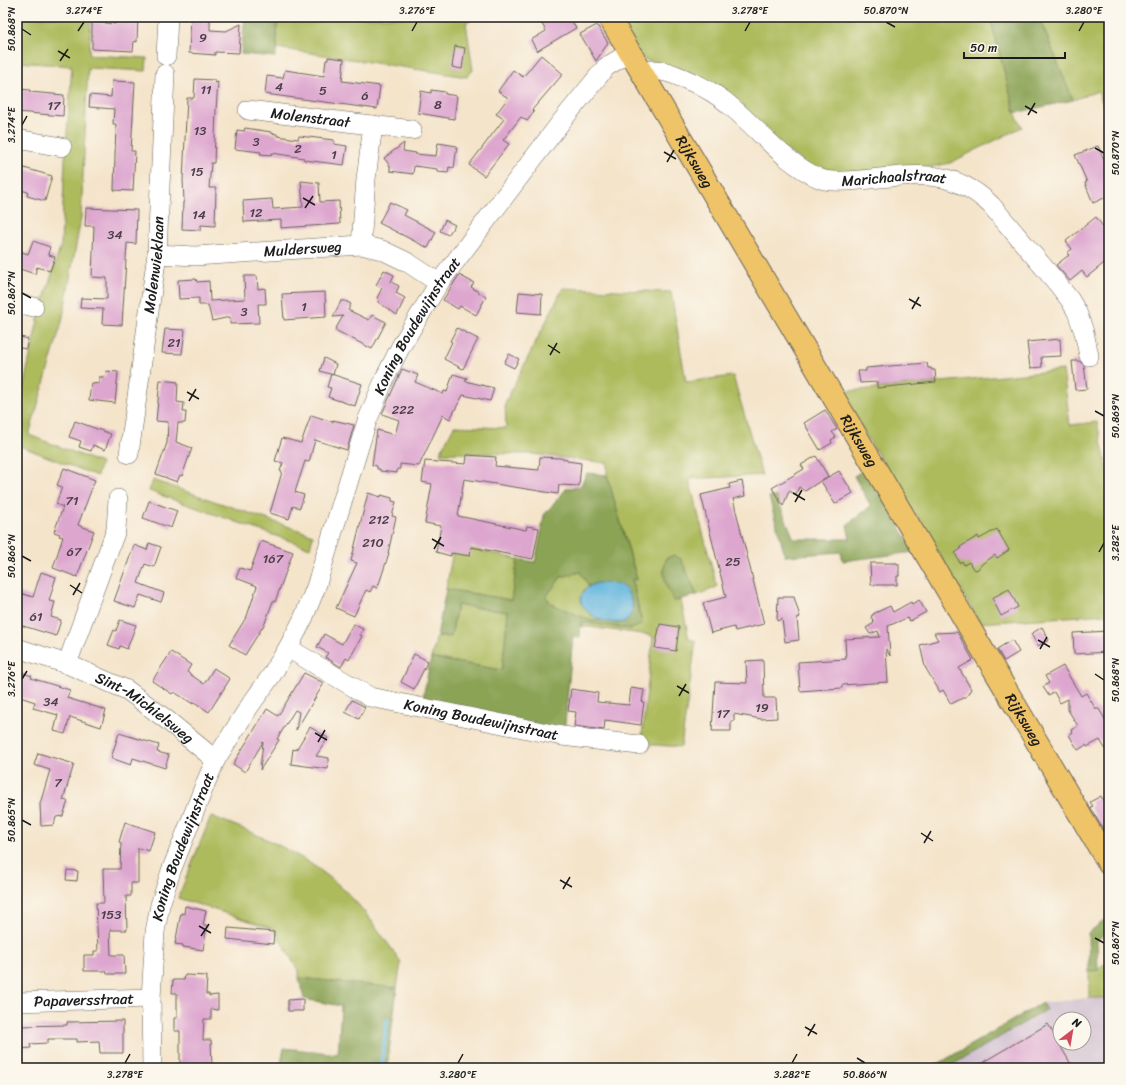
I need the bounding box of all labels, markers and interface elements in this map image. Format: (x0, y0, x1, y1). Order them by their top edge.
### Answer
text: 3.274°E (66, 2, 103, 20)
text: 3.276°E (399, 2, 436, 20)
text: 3.278°E (732, 2, 769, 20)
text: 50.870°N (864, 2, 908, 20)
text: 3.280°E (1066, 2, 1104, 20)
text: 50.868°N (3, 7, 21, 51)
house number: 9 (199, 26, 207, 49)
scale bar (964, 34, 1065, 60)
text: 50 m (970, 37, 997, 59)
house number: 4 (275, 75, 283, 98)
house number: 11 (200, 78, 212, 101)
house number: 5 (319, 79, 327, 102)
house number: 6 (361, 84, 369, 107)
house number: 8 (434, 93, 442, 116)
house number: 17 (47, 94, 62, 117)
street label: Molenstraat (269, 100, 353, 135)
text: 3.274°E (3, 106, 21, 143)
house number: 13 (194, 119, 206, 142)
house number: 3 (252, 130, 260, 153)
street label: Rijksweg (668, 130, 721, 194)
text: 50.870°N (1107, 131, 1125, 175)
house number: 2 (294, 137, 302, 160)
house number: 1 (331, 143, 337, 166)
house number: 15 (190, 160, 204, 183)
street label: Marichaalstraat (841, 162, 950, 194)
house number: 12 (249, 201, 263, 224)
house number: 14 (192, 203, 206, 226)
street label: Molenwieklaan (136, 216, 172, 315)
house number: 34 (107, 223, 123, 246)
street label: Muldersweg (263, 233, 343, 264)
street label: Koning Boudewijnstraat (366, 251, 468, 399)
text: 50.867°N (3, 271, 21, 315)
house number: 1 (301, 295, 307, 318)
house number: 3 (240, 300, 248, 323)
house number: 21 (167, 331, 181, 354)
text: 50.869°N (1107, 394, 1125, 438)
house number: 222 (392, 398, 415, 421)
street label: Rijksweg (833, 409, 885, 473)
house number: 71 (65, 489, 79, 512)
house number: 212 (369, 508, 390, 531)
text: 3.282°E (1107, 524, 1125, 561)
house number: 210 (362, 531, 384, 554)
text: 50.866°N (3, 534, 21, 578)
house number: 67 (67, 540, 83, 563)
house number: 167 (263, 547, 285, 570)
house number: 25 (725, 550, 741, 573)
house number: 61 (30, 605, 43, 628)
text: 50.868°N (1107, 658, 1125, 702)
text: 3.276°E (3, 660, 21, 697)
street label: Sint-Michielsweg (91, 665, 200, 751)
street label: Rijksweg (998, 688, 1050, 752)
house number: 34 (43, 690, 59, 713)
street label: Koning Boudewijnstraat (402, 691, 561, 748)
house number: 19 (755, 696, 769, 719)
house number: 17 (716, 702, 731, 725)
street label: Koning Boudewijnstraat (144, 768, 222, 923)
house number: 7 (54, 771, 63, 794)
text: 50.865°N (3, 798, 21, 842)
house number: 153 (101, 903, 121, 926)
text: 50.867°N (1107, 921, 1125, 965)
street label: Papaversstraat (34, 986, 135, 1014)
north arrow (1052, 1011, 1092, 1051)
text: N (1068, 1012, 1085, 1033)
text: 3.278°E (107, 1066, 144, 1084)
text: 3.280°E (440, 1066, 478, 1084)
text: 3.282°E (774, 1066, 811, 1084)
text: 50.866°N (843, 1066, 887, 1084)

